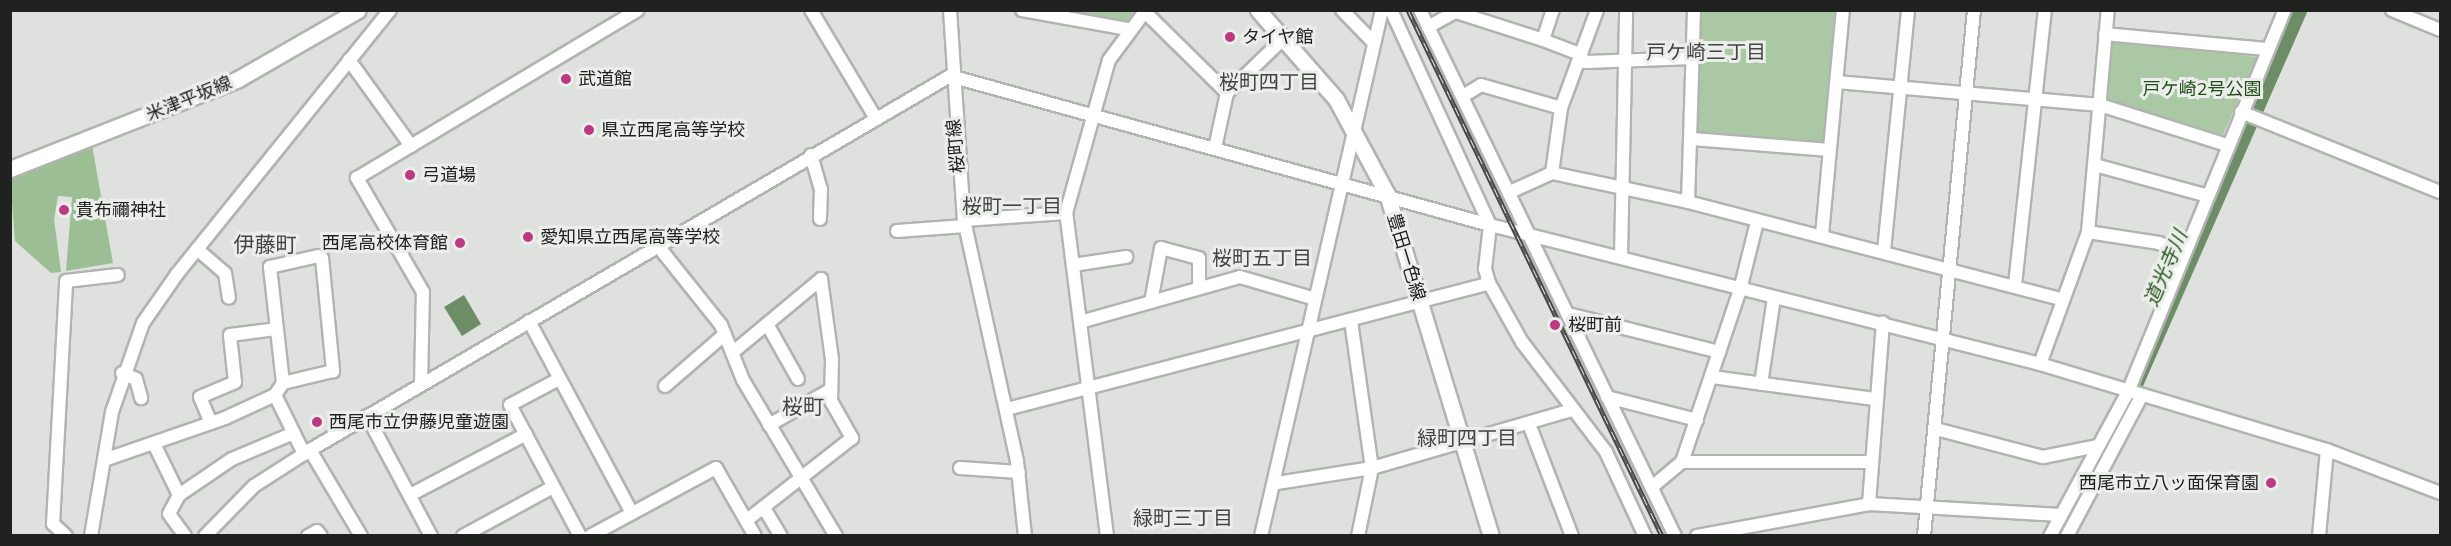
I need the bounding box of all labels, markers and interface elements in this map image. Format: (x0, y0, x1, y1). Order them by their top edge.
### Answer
place label: タイヤ館 (1242, 26, 1314, 48)
marker: タイヤ館 (1223, 30, 1237, 44)
district label: 戸ケ崎三丁目 (1646, 39, 1766, 63)
place label: 武道館 (578, 68, 632, 90)
district label: 桜町四丁目 (1219, 69, 1319, 93)
street label: 米津平坂線 (143, 72, 235, 126)
marker: 武道館 (559, 72, 573, 86)
park label: 戸ケ崎2号公園 (2143, 78, 2261, 100)
street label: 桜町線 (943, 118, 969, 174)
place label: 県立西尾高等学校 (601, 119, 745, 141)
marker: 県立西尾高等学校 (582, 123, 596, 137)
place label: 弓道場 (422, 164, 476, 186)
marker: 弓道場 (403, 168, 417, 182)
district label: 桜町一丁目 (962, 193, 1062, 217)
place label: 貴布禰神社 (76, 199, 166, 221)
marker: 貴布禰神社 (57, 203, 71, 217)
street label: 豊田一色線 (1383, 211, 1429, 303)
place label: 愛知県立西尾高等学校 (540, 226, 720, 248)
water label: 道光寺川 (2138, 226, 2192, 310)
marker: 愛知県立西尾高等学校 (521, 230, 535, 244)
district label: 伊藤町 (234, 231, 296, 257)
place label: 西尾高校体育館 (322, 232, 448, 254)
marker: 西尾高校体育館 (453, 236, 467, 250)
district label: 桜町五丁目 (1212, 245, 1312, 269)
place label: 桜町前 (1568, 314, 1622, 336)
marker: 桜町前 (1546, 316, 1564, 334)
district label: 桜町 (782, 393, 824, 419)
place label: 西尾市立伊藤児童遊園 (329, 411, 509, 433)
marker: 西尾市立伊藤児童遊園 (310, 415, 324, 429)
district label: 緑町四丁目 (1417, 425, 1517, 449)
place label: 西尾市立八ッ面保育園 (2079, 472, 2259, 494)
marker: 西尾市立八ッ面保育園 (2264, 476, 2278, 490)
district label: 緑町三丁目 (1133, 505, 1233, 529)

